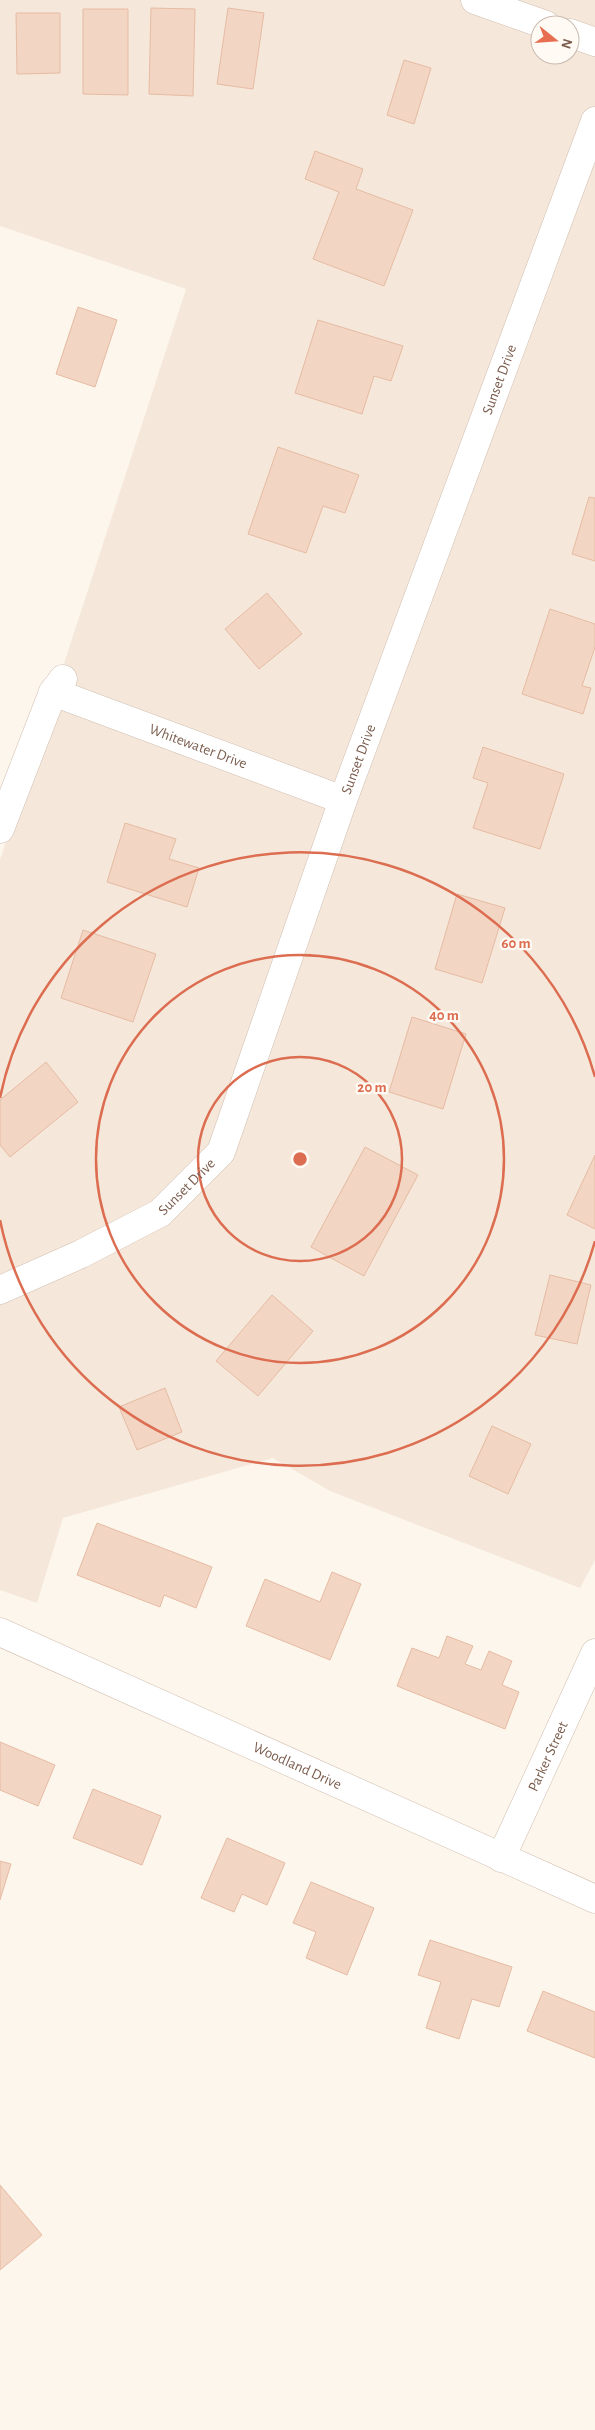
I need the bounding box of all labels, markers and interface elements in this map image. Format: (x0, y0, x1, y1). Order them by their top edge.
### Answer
north arrow (530, 15, 580, 65)
text: N (558, 37, 575, 50)
street label: Sunset Drive (479, 342, 519, 416)
street label: Whitewater Drive (147, 721, 249, 771)
street label: Sunset Drive (338, 722, 378, 796)
text: 60 m (501, 936, 531, 951)
text: 40 m (429, 1008, 459, 1023)
text: 20 m (357, 1080, 387, 1095)
centre of rings (291, 1150, 309, 1168)
street label: Sunset Drive (155, 1155, 218, 1218)
street label: Parker Street (525, 1719, 570, 1794)
street label: Woodland Drive (251, 1739, 344, 1792)

